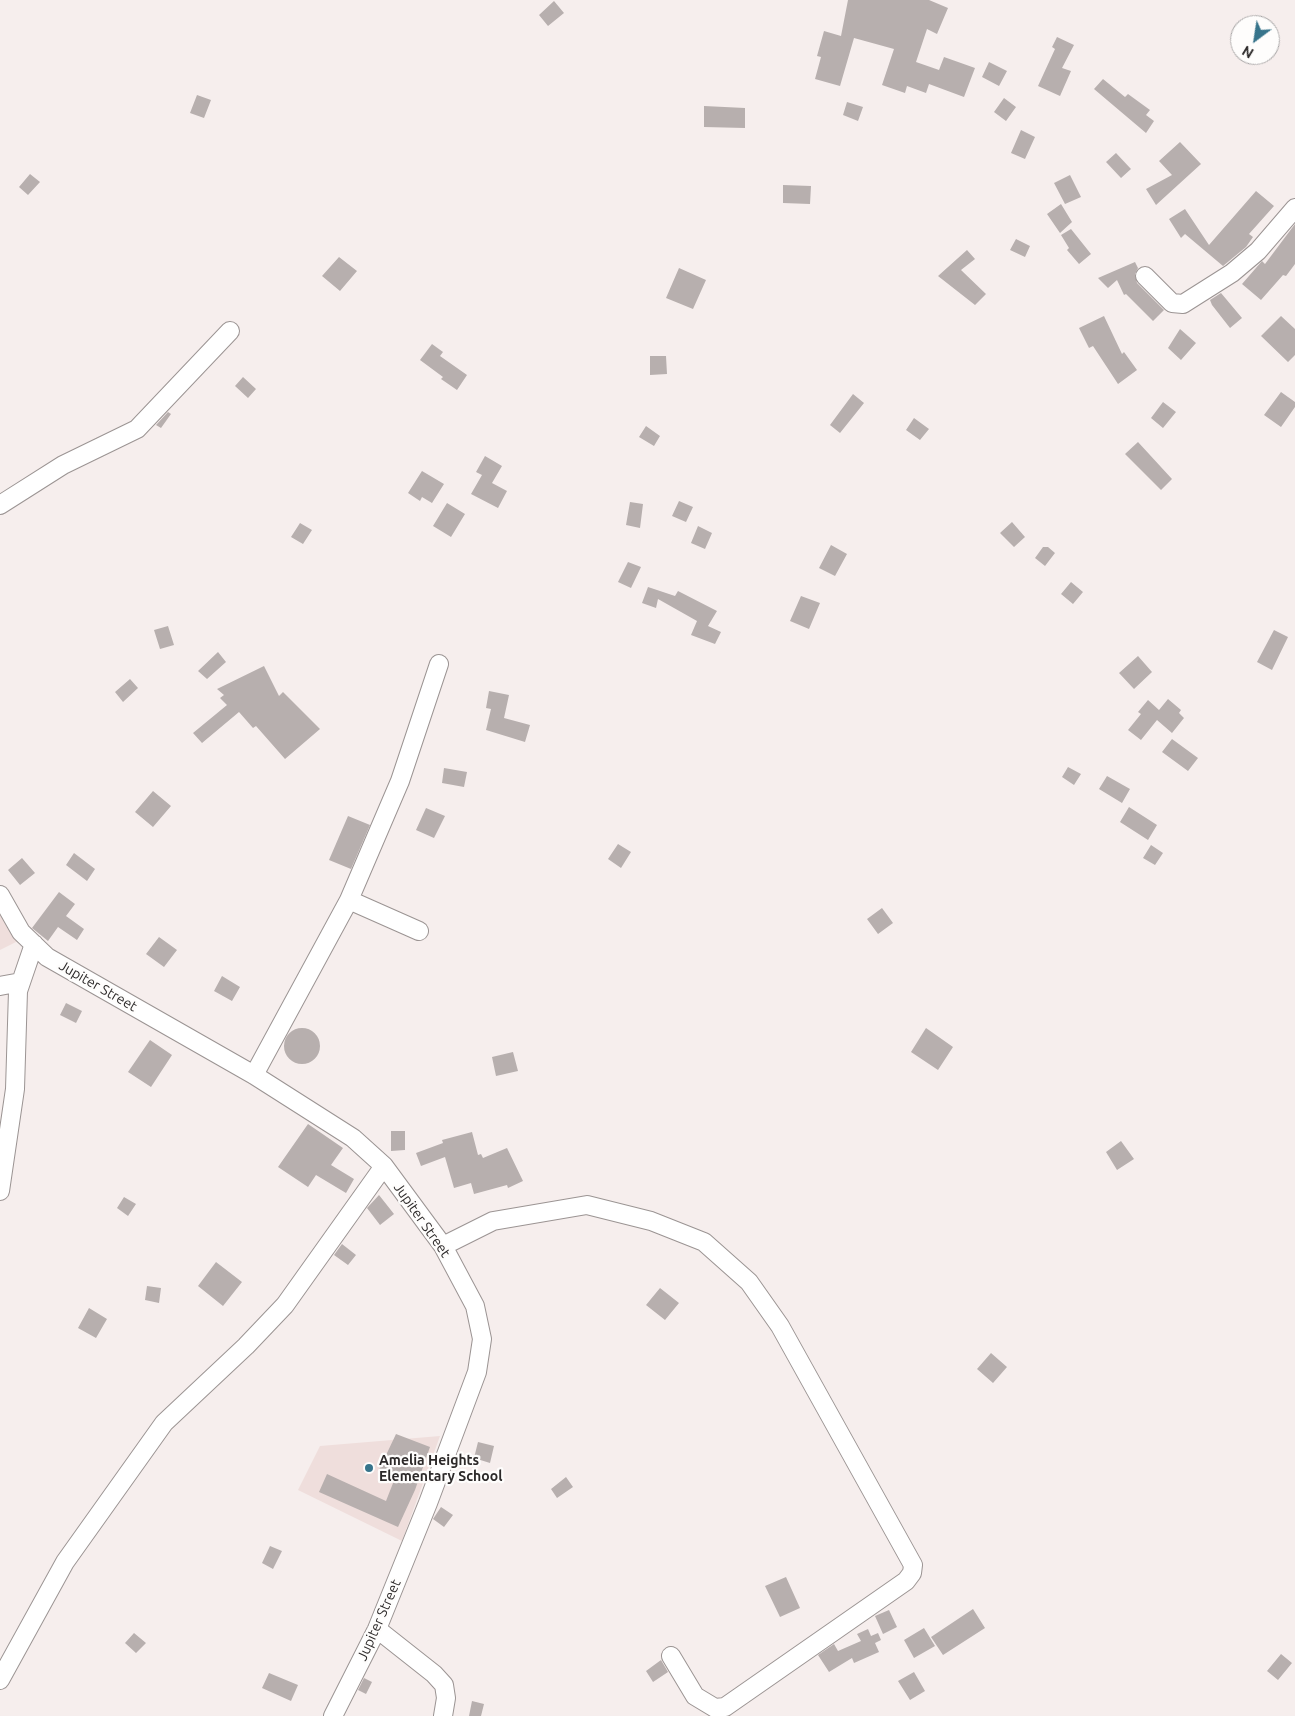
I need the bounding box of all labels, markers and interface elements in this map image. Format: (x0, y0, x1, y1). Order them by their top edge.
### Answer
north arrow (1230, 15, 1280, 65)
text: N (1239, 42, 1256, 62)
street label: Jupiter Street (56, 957, 140, 1015)
street label: Jupiter Street (390, 1179, 454, 1261)
place label: Amelia Heights Elementary School (379, 1452, 502, 1484)
marker: Amelia Heights Elementary School (363, 1462, 375, 1474)
street label: Jupiter Street (354, 1577, 404, 1663)

